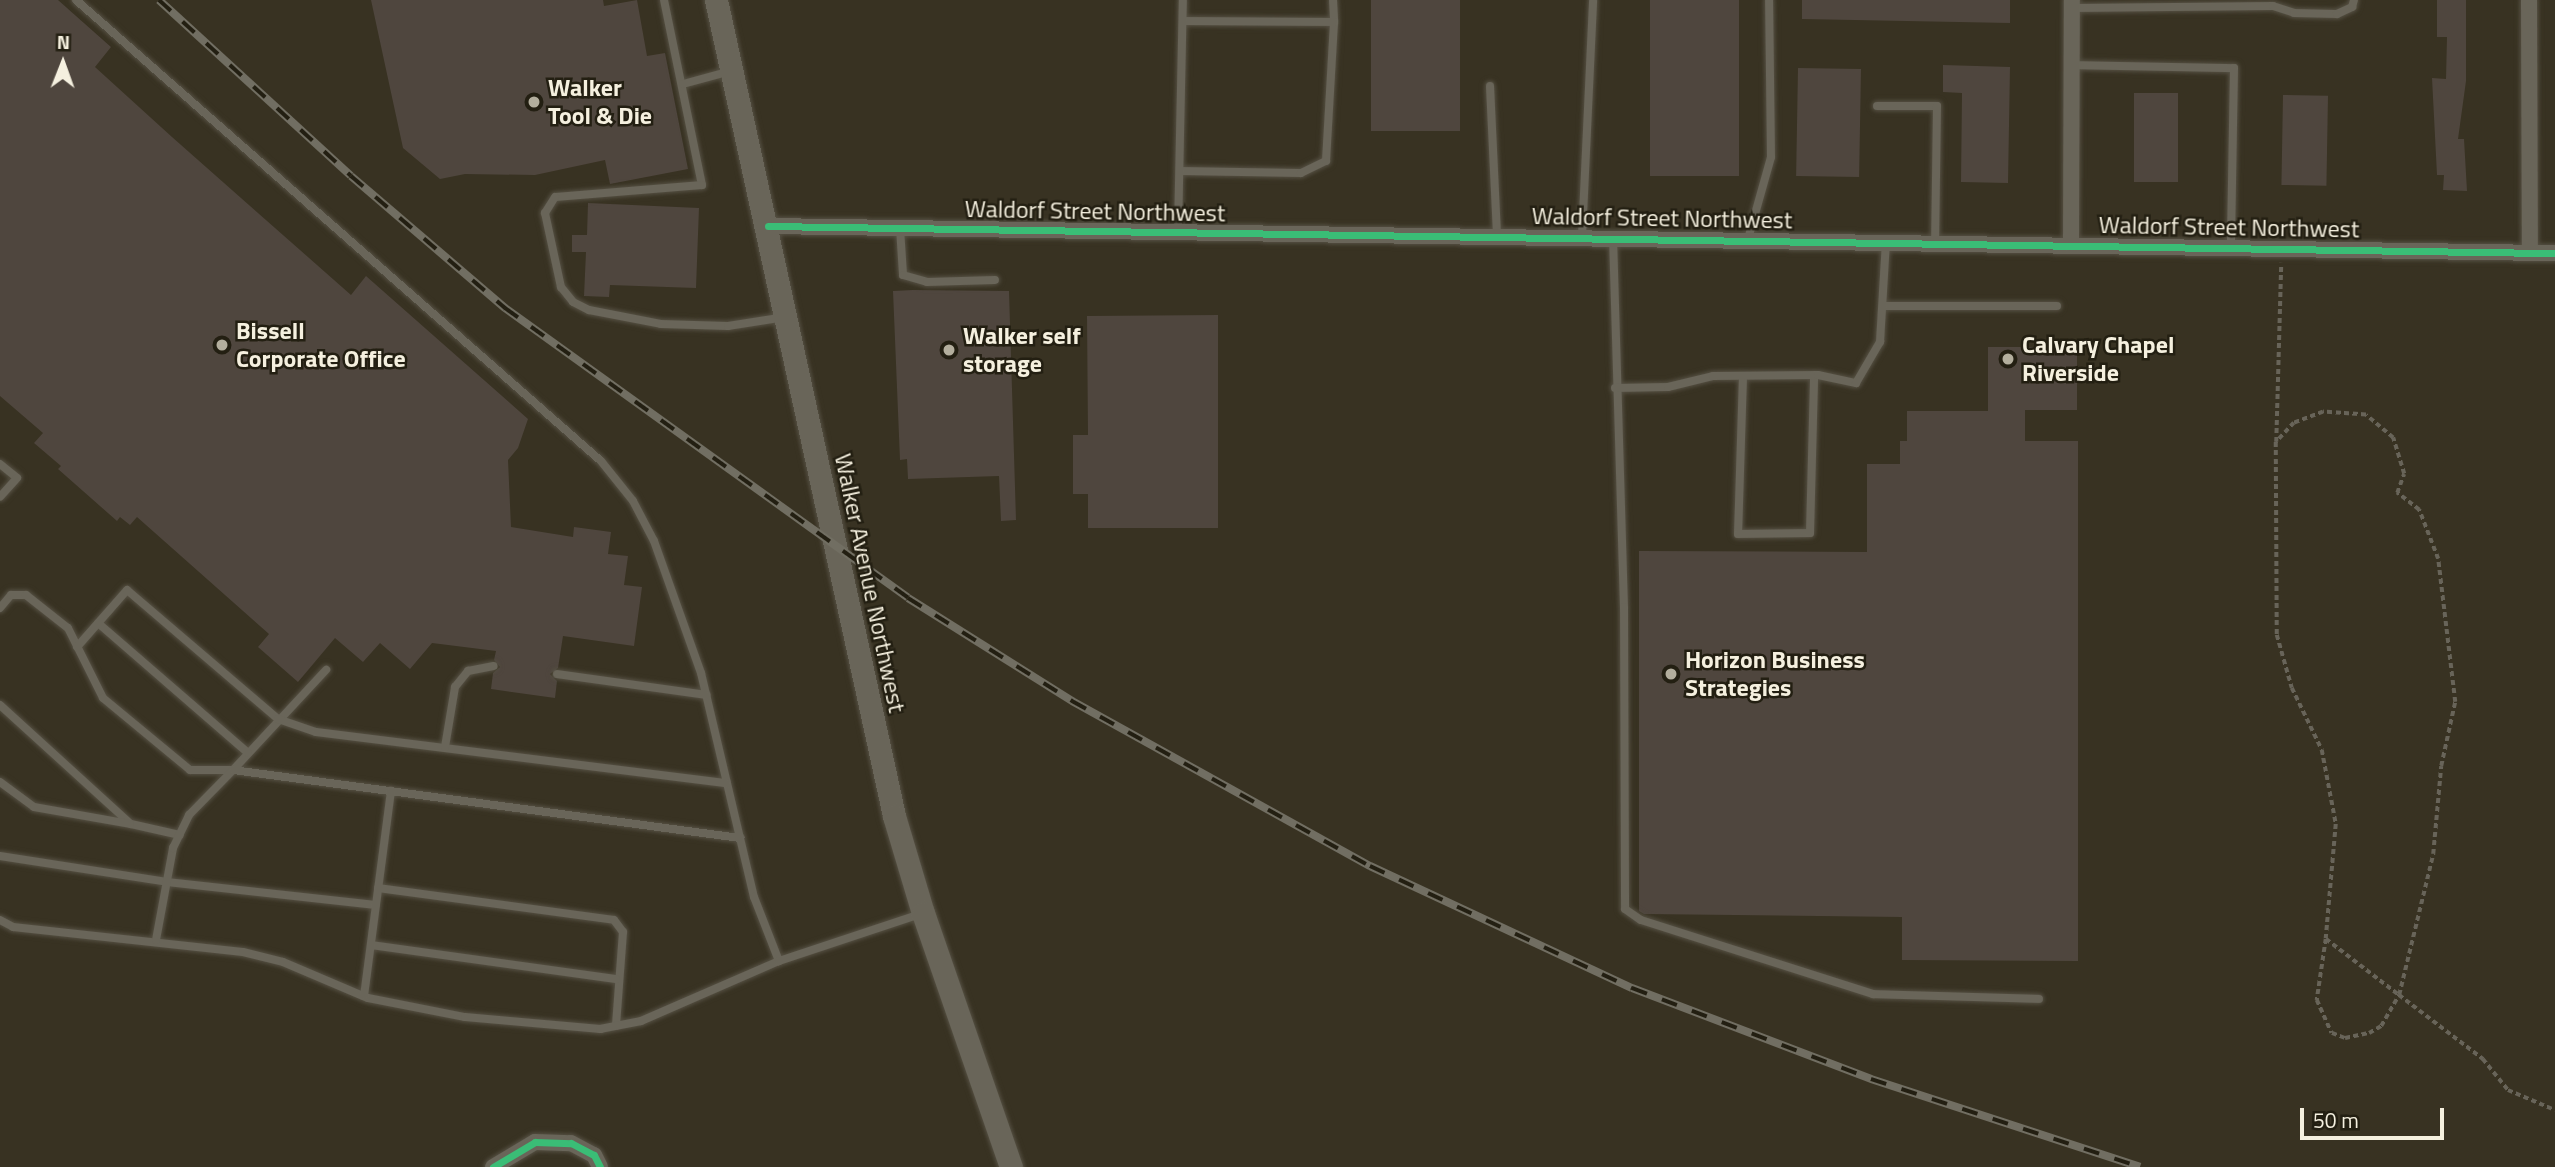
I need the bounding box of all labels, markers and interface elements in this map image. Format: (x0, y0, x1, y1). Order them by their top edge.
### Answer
text: N (57, 27, 70, 56)
north arrow (28, 28, 98, 98)
place label: Walker Tool & Die (548, 74, 652, 130)
marker: Walker Tool & Die (526, 94, 542, 110)
street label: Waldorf Street Northwest (964, 194, 1226, 228)
street label: Waldorf Street Northwest (1531, 201, 1793, 235)
street label: Waldorf Street Northwest (2098, 210, 2360, 244)
place label: Bissell Corporate Office (236, 317, 406, 373)
place label: Walker self storage (963, 322, 1081, 378)
place label: Calvary Chapel Riverside (2022, 331, 2174, 387)
marker: Bissell Corporate Office (214, 337, 230, 353)
marker: Walker self storage (941, 342, 957, 358)
marker: Calvary Chapel Riverside (2000, 351, 2016, 367)
street label: Walker Avenue Northwest (828, 451, 912, 715)
place label: Horizon Business Strategies (1685, 646, 1865, 702)
marker: Horizon Business Strategies (1663, 666, 1679, 682)
scale bar (2303, 1094, 2446, 1138)
text: 50 m (2313, 1104, 2359, 1136)

